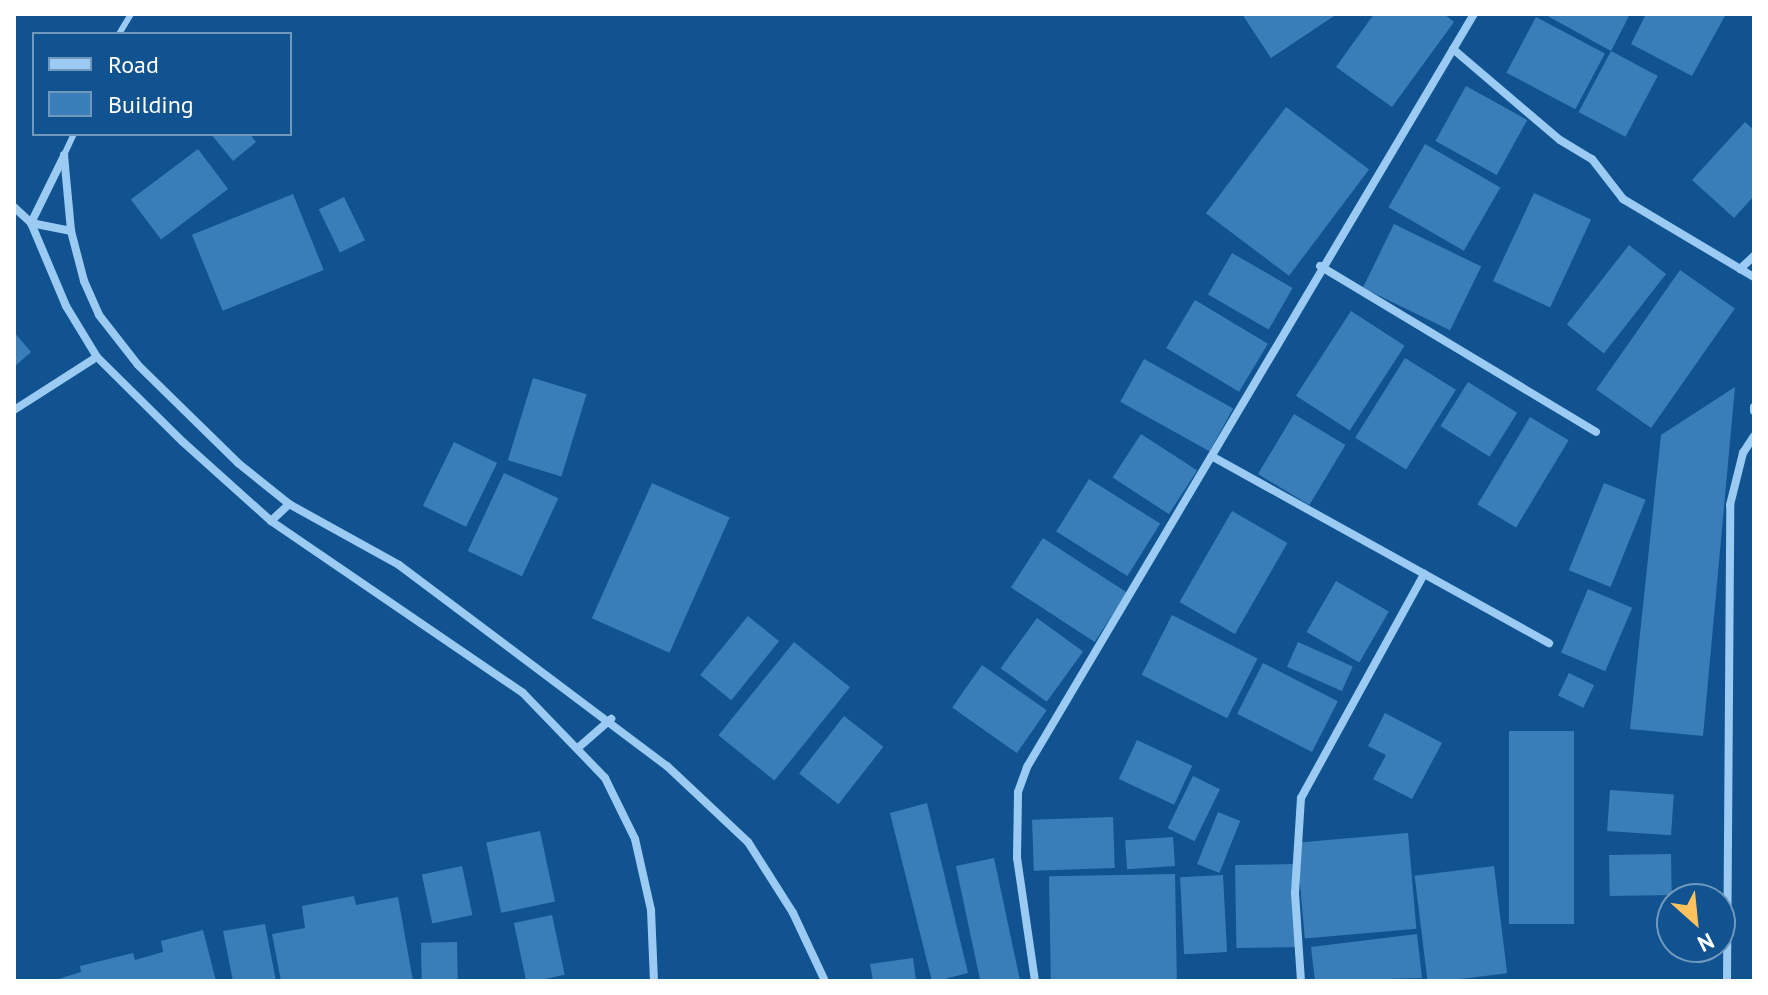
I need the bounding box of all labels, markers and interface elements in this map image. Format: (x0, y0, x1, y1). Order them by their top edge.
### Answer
legend (32, 32, 292, 136)
text: Road (108, 49, 159, 80)
text: Building (108, 89, 194, 120)
north arrow (1656, 883, 1736, 963)
text: N (1693, 927, 1719, 958)

